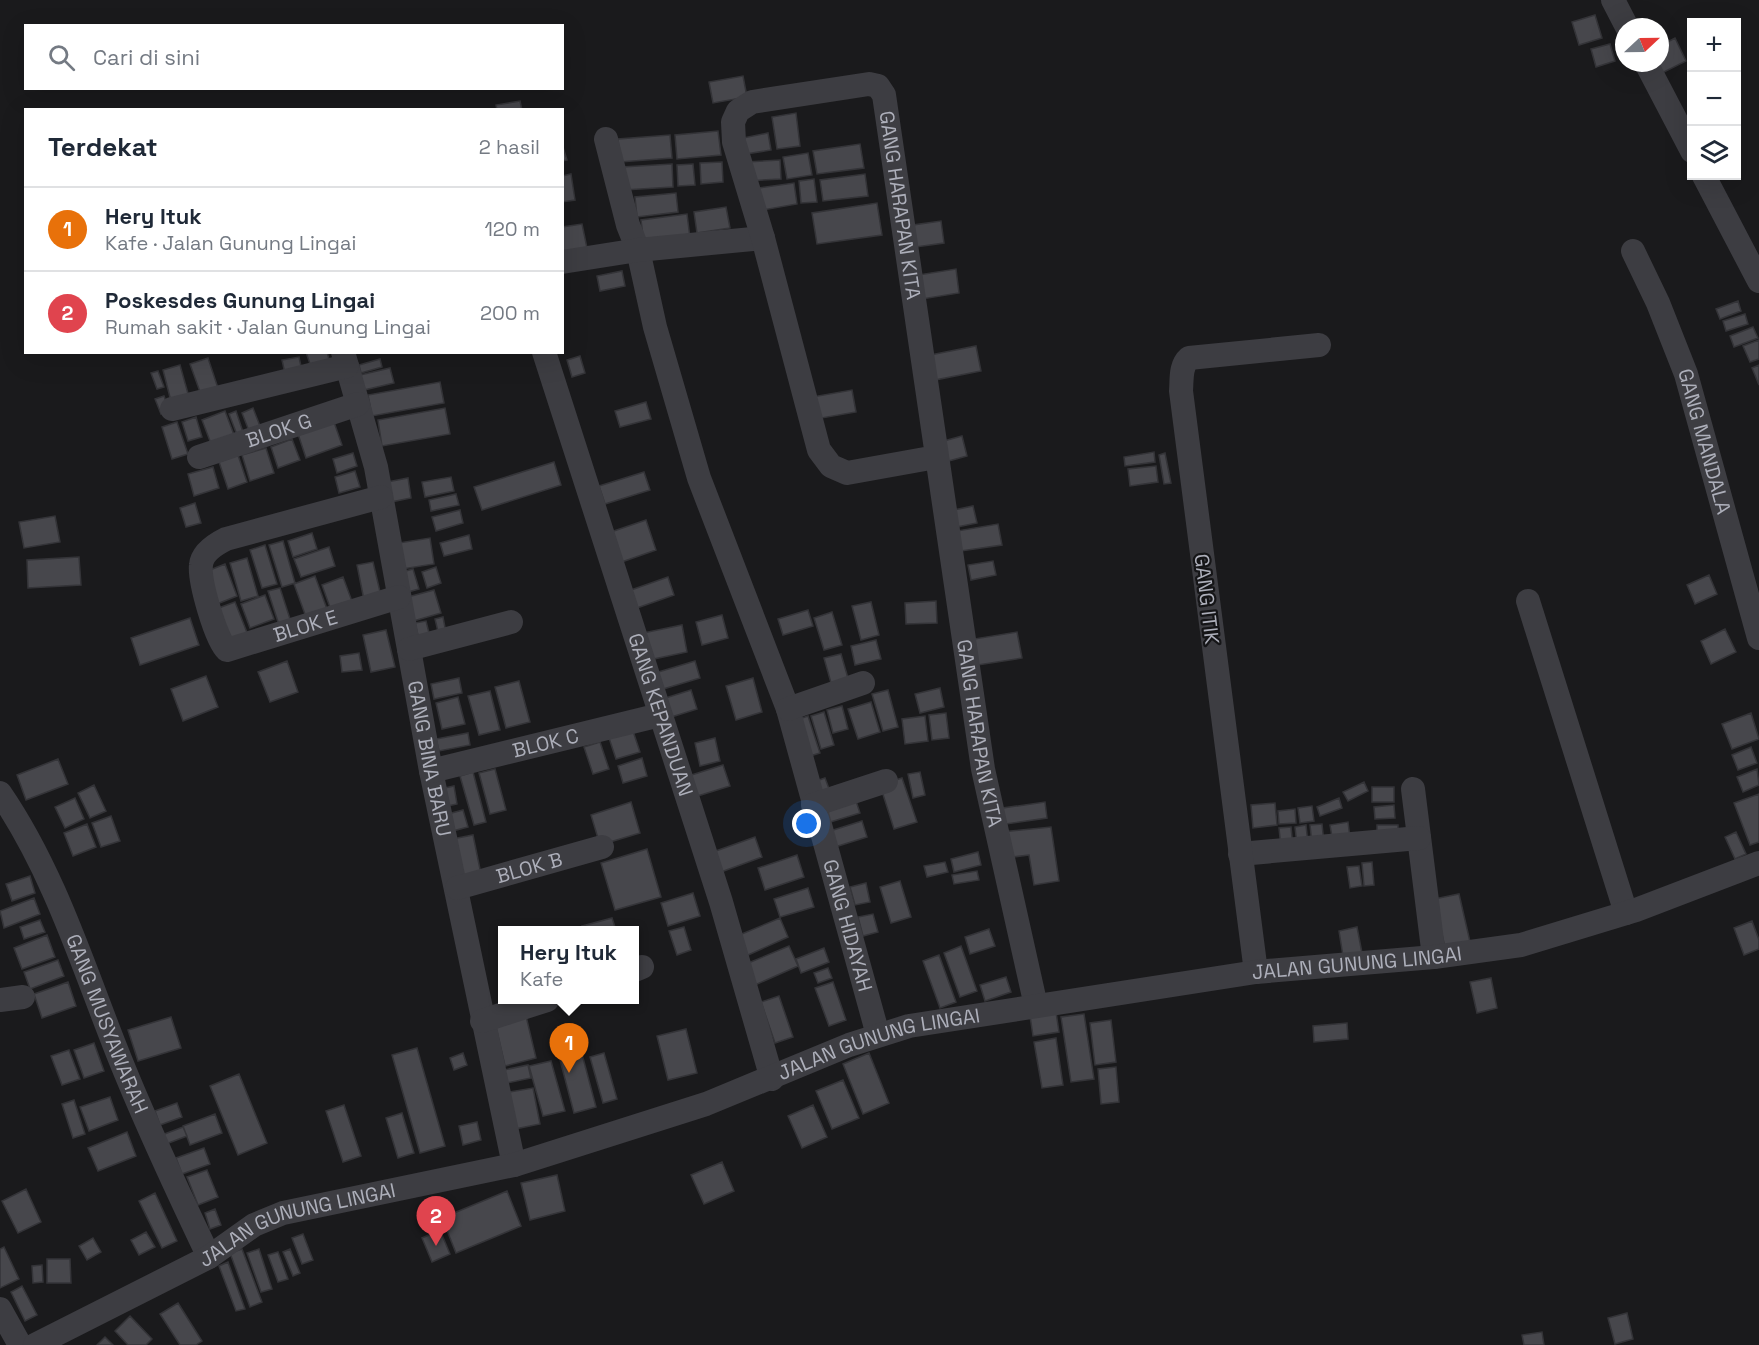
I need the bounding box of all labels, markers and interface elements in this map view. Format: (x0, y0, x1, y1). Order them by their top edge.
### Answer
north arrow (1615, 18, 1669, 72)
map controls (1687, 18, 1741, 180)
button: + (1687, 18, 1741, 72)
search box (24, 24, 564, 90)
icon: search (45, 41, 78, 74)
text: Cari di sini (93, 43, 200, 71)
button: − (1687, 72, 1741, 126)
street label: GANG HARAPAN KITA (873, 109, 927, 302)
button: layers (1687, 126, 1741, 180)
text: Terdekat (48, 130, 158, 164)
text: 2 hasil (479, 134, 540, 160)
text: Hery Ituk (105, 202, 202, 230)
text: 1 (63, 216, 72, 242)
text: 120 m (484, 216, 540, 242)
text: Kafe · Jalan Gunung Lingai (105, 230, 356, 256)
text: Poskesdes Gunung Lingai (105, 286, 375, 314)
text: 2 (62, 300, 73, 326)
text: 200 m (480, 300, 540, 326)
text: Rumah sakit · Jalan Gunung Lingai (105, 314, 431, 340)
street label: GANG MANDALA (1672, 366, 1737, 518)
street label: BLOK G (242, 407, 315, 453)
street label: GANG ITIK (1189, 552, 1225, 646)
street label: BLOK E (270, 604, 341, 648)
street label: GANG KEPANDUAN (622, 630, 699, 800)
street label: GANG HARAPAN KITA (951, 638, 1009, 830)
street label: GANG BINA BARU (402, 679, 457, 839)
street label: BLOK C (510, 722, 581, 764)
your location (792, 809, 821, 838)
street label: BLOK B (493, 846, 565, 889)
street label: GANG HIDAYAH (817, 856, 878, 995)
popup (498, 926, 639, 1004)
street label: GANG MUSYAWARAH (60, 930, 154, 1118)
text: Hery Ituk (520, 938, 617, 966)
street label: JALAN GUNUNG LINGAI (1251, 940, 1463, 985)
text: Kafe (520, 966, 563, 992)
street label: JALAN GUNUNG LINGAI (774, 1002, 982, 1086)
pin: 1 (550, 1024, 588, 1073)
street label: JALAN GUNUNG LINGAI (195, 1177, 398, 1273)
pin: 2 (416, 1196, 456, 1246)

